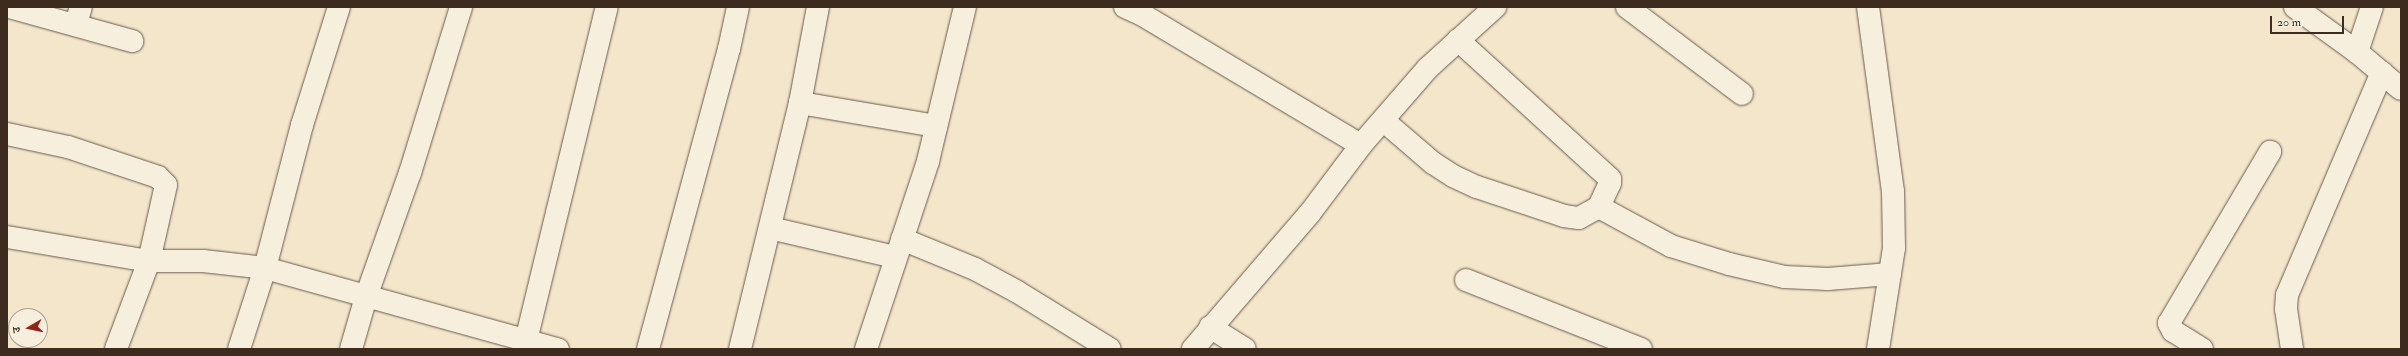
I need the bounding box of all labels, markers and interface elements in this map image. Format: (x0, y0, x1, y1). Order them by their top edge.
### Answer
scale bar (2272, 8, 2346, 34)
text: 20 m (2277, 15, 2301, 30)
north arrow (8, 308, 48, 348)
text: उ (10, 326, 24, 334)

